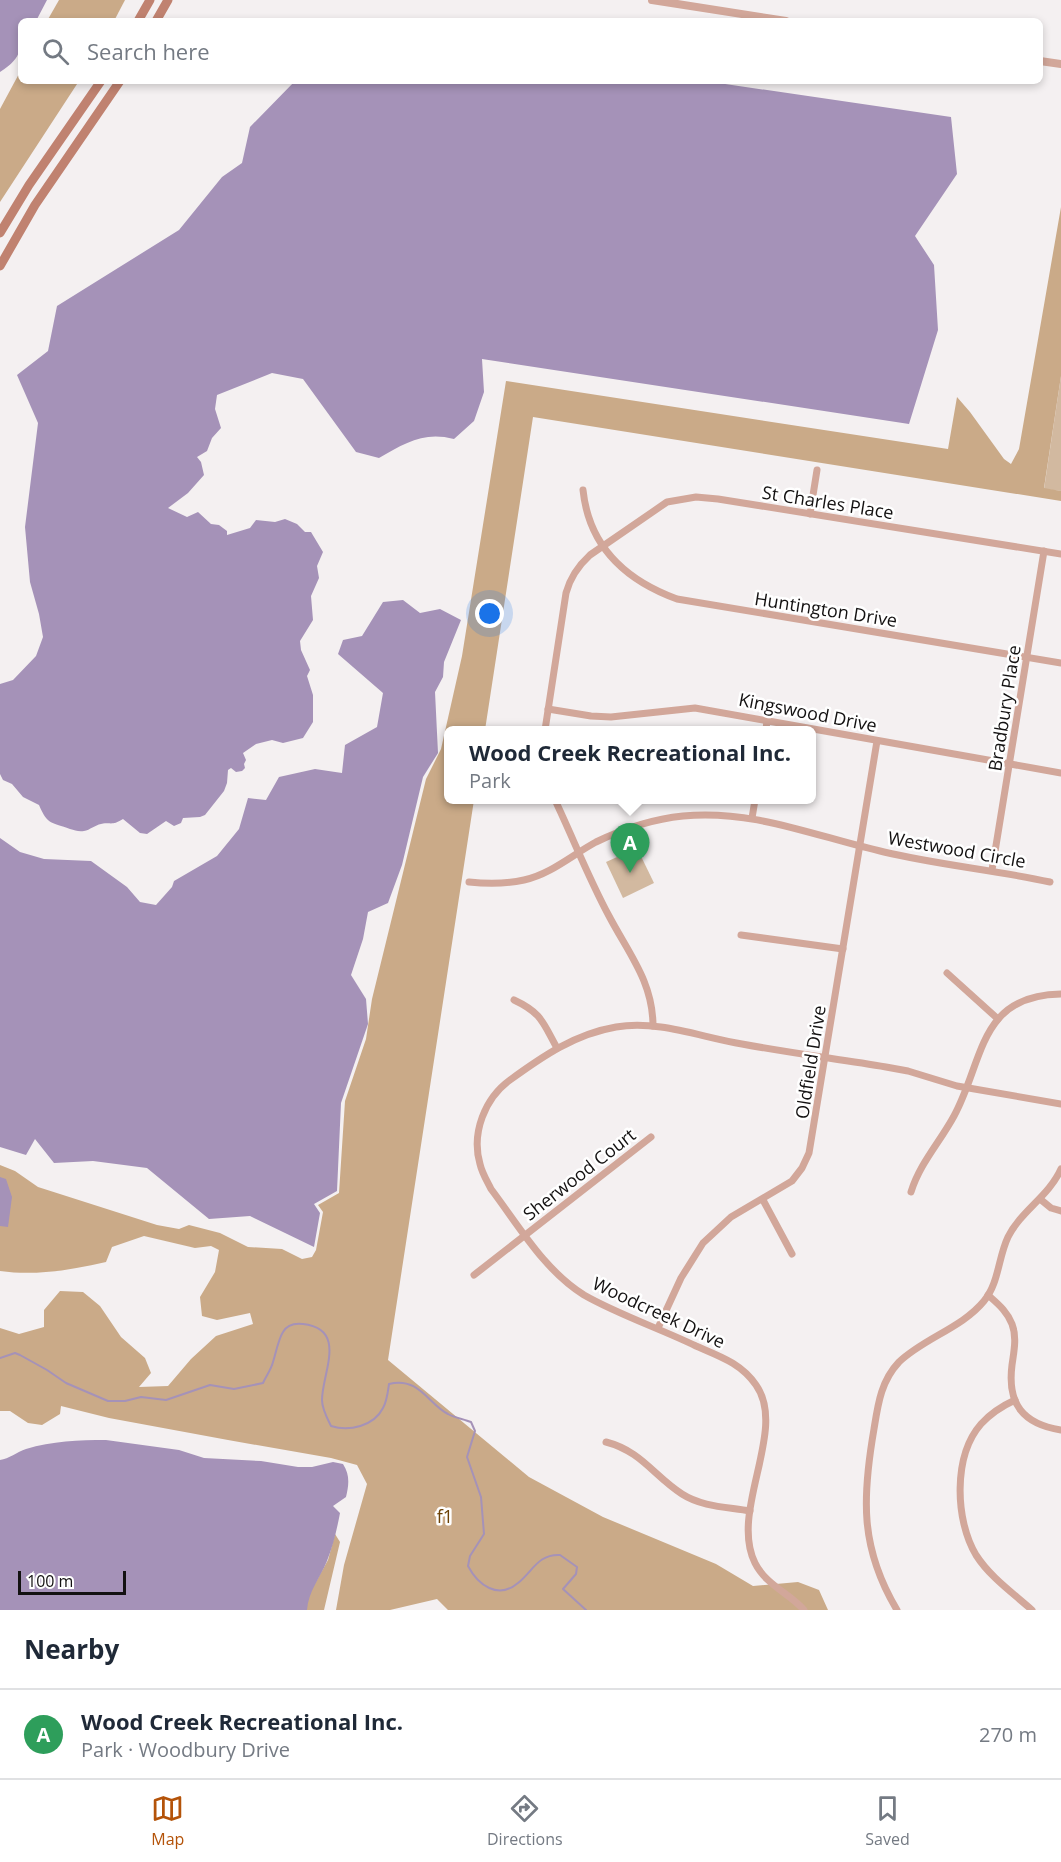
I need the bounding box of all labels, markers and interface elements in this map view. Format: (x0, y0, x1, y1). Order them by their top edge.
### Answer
search box (18, 18, 1043, 84)
icon: search (39, 35, 72, 68)
text: Search here (87, 36, 210, 66)
street label: St Charles Place (761, 480, 895, 524)
street label: Huntington Drive (753, 586, 899, 632)
your location (475, 599, 504, 628)
street label: Bradbury Place (982, 643, 1026, 773)
street label: Kingswood Drive (737, 687, 879, 737)
popup (444, 726, 816, 804)
text: Wood Creek Recreational Inc. (469, 737, 791, 767)
text: Park (469, 767, 511, 794)
pin: A (610, 824, 650, 873)
street label: Westwood Circle (886, 825, 1028, 873)
street label: Oldfield Drive (789, 1004, 831, 1120)
street label: Sherwood Court (518, 1122, 640, 1226)
street label: Woodcreek Drive (589, 1271, 729, 1353)
park label: f1 (437, 1504, 453, 1528)
scale bar (18, 1568, 126, 1596)
text: 100 m (27, 1570, 73, 1592)
text: Nearby (24, 1631, 119, 1667)
text: Wood Creek Recreational Inc. (81, 1706, 403, 1736)
text: A (37, 1721, 50, 1748)
text: 270 m (979, 1721, 1037, 1748)
text: Park · Woodbury Drive (81, 1736, 290, 1763)
tab: Map (151, 1792, 184, 1850)
tab: Directions (487, 1792, 563, 1850)
tab: Saved (865, 1792, 910, 1850)

